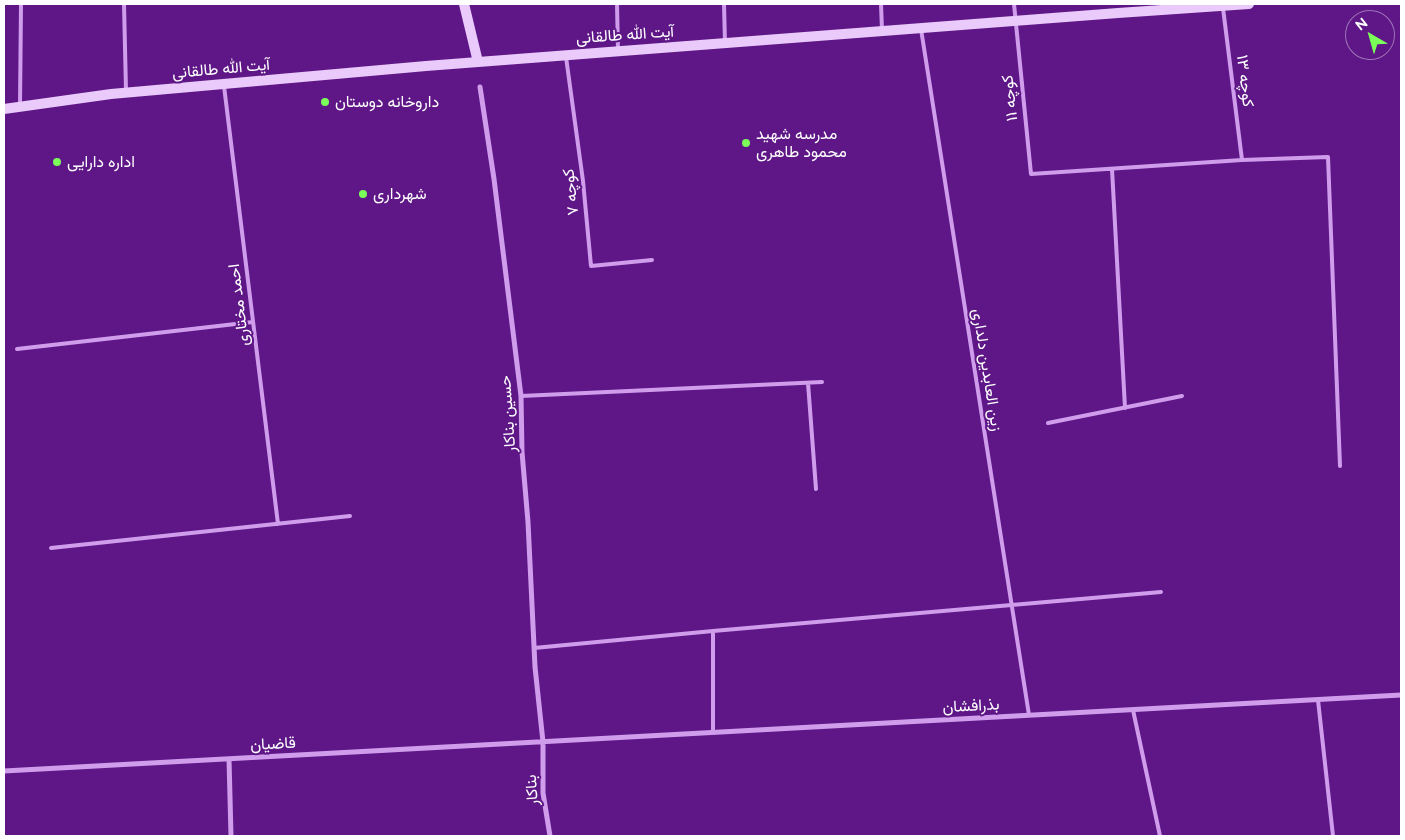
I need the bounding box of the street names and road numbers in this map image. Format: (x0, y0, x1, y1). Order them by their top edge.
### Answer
street label: آیت الله طالقانی (575, 22, 675, 48)
street label: کوچه ۱۳ (1232, 54, 1258, 108)
street label: آیت الله طالقانی (171, 55, 271, 83)
street label: کوچه ۱۱ (998, 74, 1022, 122)
street label: کوچه ۷ (559, 168, 583, 216)
street label: احمد مختاری (224, 263, 254, 347)
street label: زین العابدین دلداری (968, 307, 1006, 433)
street label: حسین بناکار (496, 375, 520, 453)
street label: بذرافشان (942, 695, 1000, 717)
street label: قاضیان (250, 733, 296, 755)
street label: بناکار (521, 774, 543, 806)

